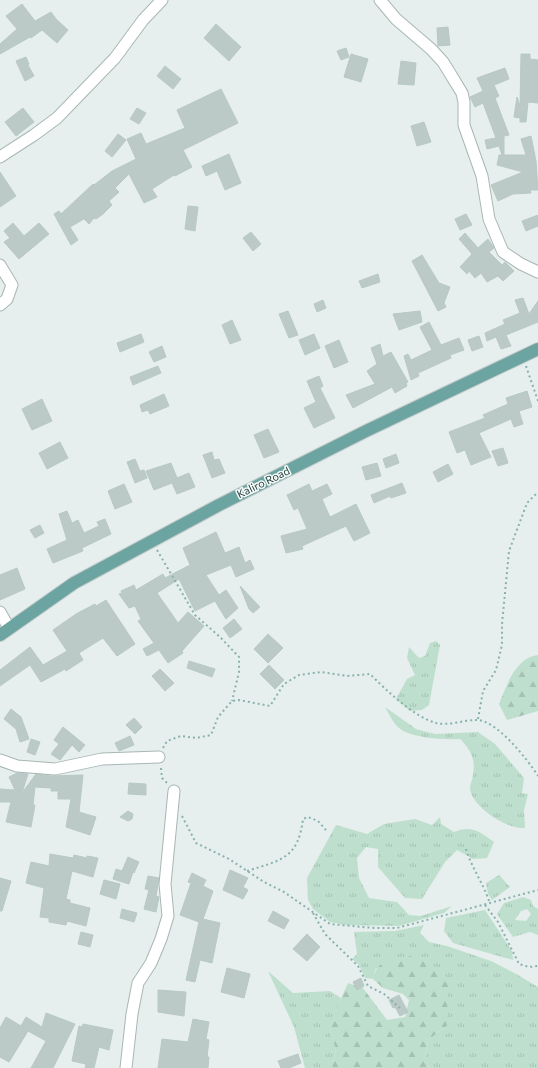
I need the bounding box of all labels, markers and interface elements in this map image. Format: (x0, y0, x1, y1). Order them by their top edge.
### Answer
street label: Kaliro Road (234, 464, 292, 500)

